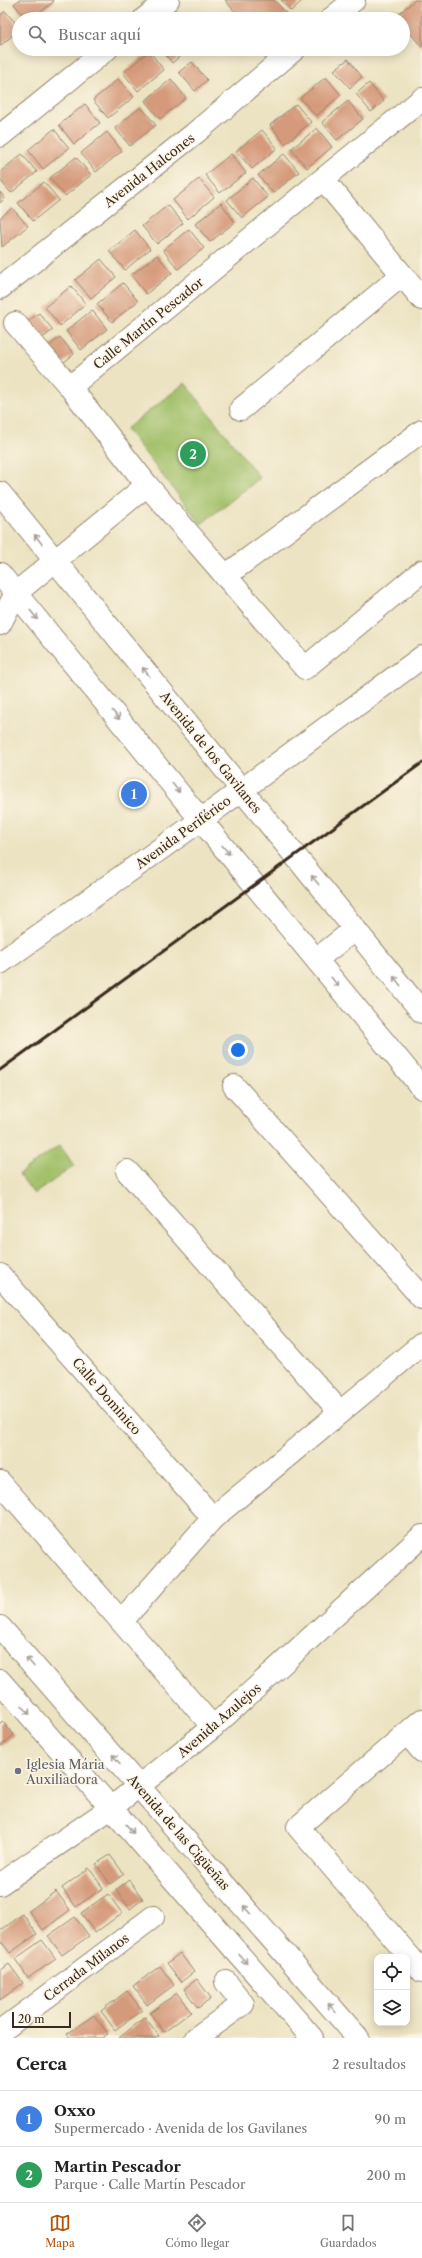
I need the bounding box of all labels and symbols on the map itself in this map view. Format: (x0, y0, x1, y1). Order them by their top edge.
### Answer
street label: Avenida Halcones (100, 129, 198, 211)
street label: Calle Martín Pescador (90, 273, 207, 372)
pin: 2 (180, 439, 206, 469)
one-way arrow (33, 533, 42, 544)
one-way arrow (29, 609, 38, 620)
one-way arrow (142, 667, 151, 678)
street label: Avenida de los Gavilanes (156, 687, 265, 816)
one-way arrow (112, 710, 120, 721)
pin: 1 (121, 779, 147, 809)
one-way arrow (171, 783, 180, 794)
street label: Avenida Periférico (131, 792, 234, 873)
one-way arrow (222, 844, 230, 855)
one-way arrow (311, 875, 320, 886)
one-way arrow (393, 976, 402, 987)
one-way arrow (331, 977, 340, 988)
your location (228, 1040, 248, 1060)
street label: Calle Dominico (69, 1354, 145, 1438)
one-way arrow (26, 1656, 35, 1667)
street label: Avenida Azulejos (173, 1679, 264, 1761)
one-way arrow (21, 1705, 30, 1716)
one-way arrow (111, 1754, 120, 1765)
place label: Iglesia Mária Auxiliadora (25, 1756, 105, 1787)
marker: Iglesia Mária Auxiliadora (13, 1766, 23, 1776)
street label: Avenida de las Cigüeñas (124, 1770, 234, 1893)
one-way arrow (125, 1824, 134, 1835)
one-way arrow (243, 1905, 252, 1915)
street label: Cerrada Milanos (40, 1930, 132, 2004)
one-way arrow (238, 1953, 247, 1963)
one-way arrow (328, 2003, 337, 2014)
scale bar (12, 2010, 71, 2029)

